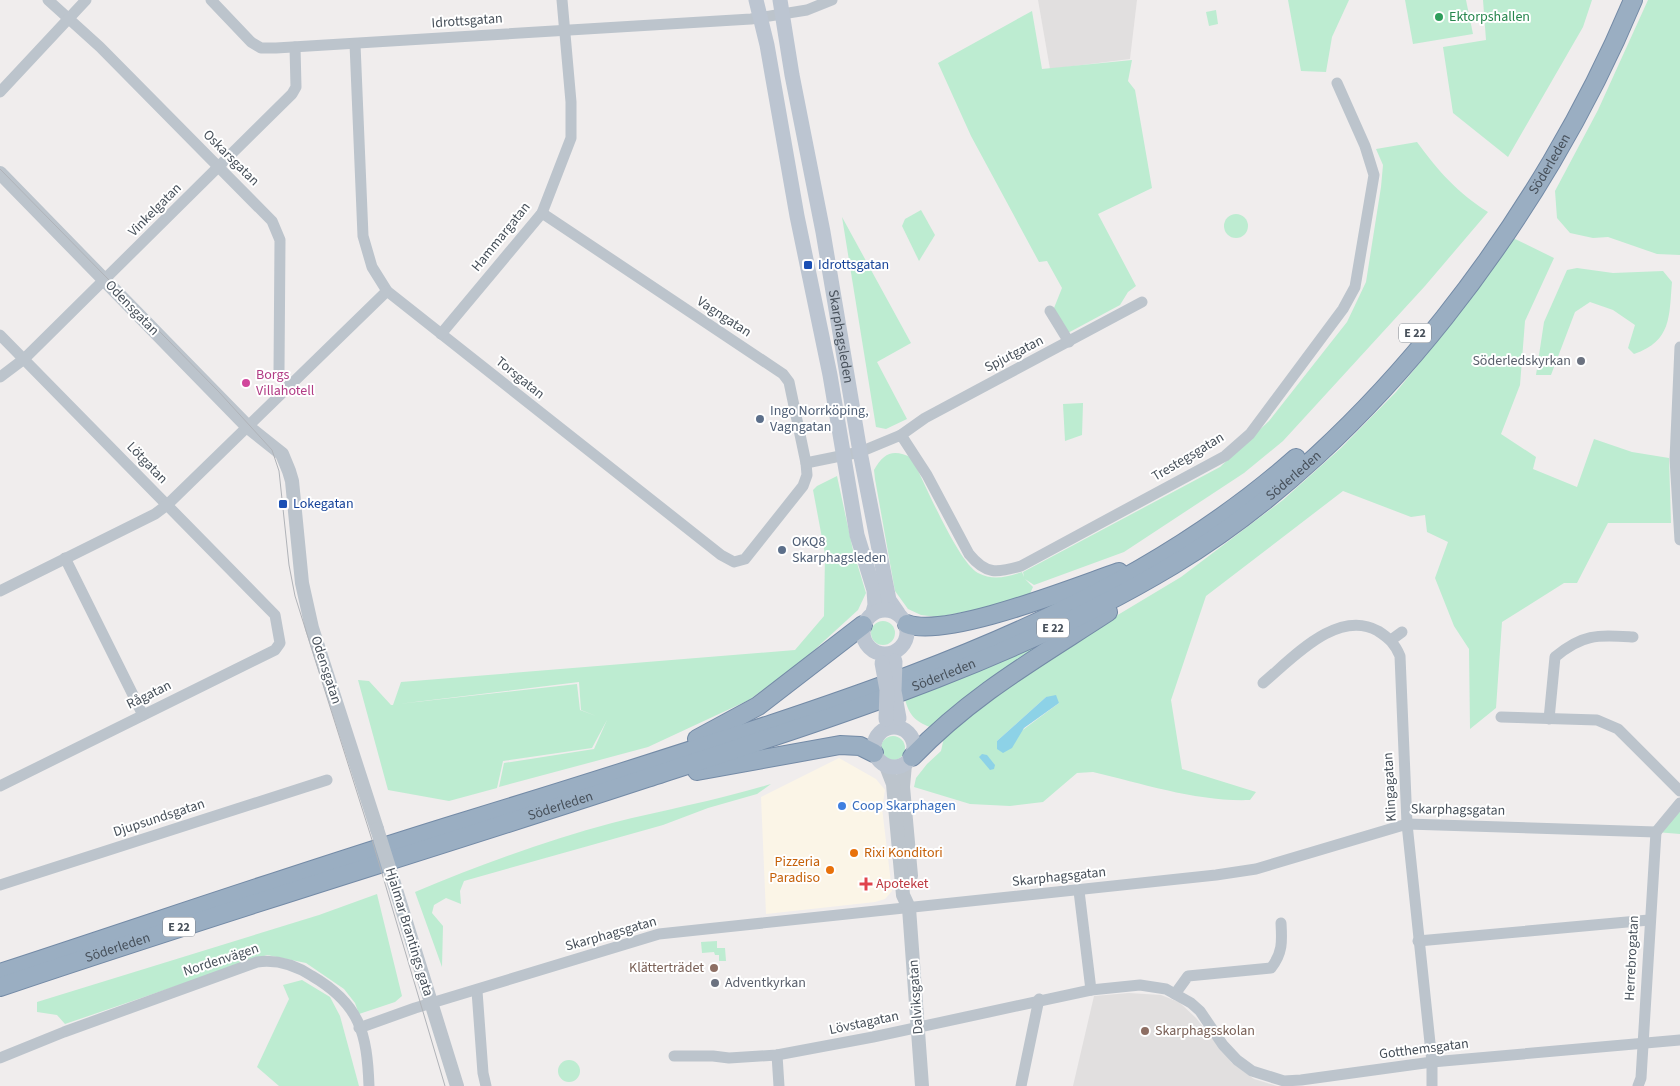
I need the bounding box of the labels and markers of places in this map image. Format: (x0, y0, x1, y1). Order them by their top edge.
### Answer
place label: Ektorpshallen (1449, 7, 1530, 27)
marker: Ektorpshallen (1433, 11, 1445, 23)
place label: Idrottsgatan (818, 255, 889, 275)
marker: Idrottsgatan (802, 259, 814, 271)
place label: Söderledskyrkan (1472, 351, 1571, 371)
marker: Söderledskyrkan (1575, 355, 1587, 367)
place label: Borgs Villahotell (256, 365, 315, 401)
marker: Borgs Villahotell (240, 377, 252, 389)
place label: Ingo Norrköping, Vagngatan (770, 401, 869, 437)
marker: Ingo Norrköping, Vagngatan (754, 413, 766, 425)
place label: Lokegatan (293, 494, 354, 514)
marker: Lokegatan (277, 498, 289, 510)
place label: OKQ8 Skarphagsleden (792, 532, 886, 568)
marker: OKQ8 Skarphagsleden (776, 544, 788, 556)
place label: Coop Skarphagen (852, 796, 956, 816)
marker: Coop Skarphagen (836, 800, 848, 812)
place label: Rixi Konditori (864, 843, 943, 863)
marker: Rixi Konditori (848, 847, 860, 859)
place label: Pizzeria Paradiso (769, 852, 820, 888)
marker: Pizzeria Paradiso (824, 864, 836, 876)
place label: Apoteket (876, 874, 929, 894)
marker: Apoteket (860, 878, 872, 890)
place label: Klätterträdet (629, 958, 704, 978)
marker: Klätterträdet (708, 962, 720, 974)
place label: Adventkyrkan (725, 973, 806, 993)
marker: Adventkyrkan (709, 977, 721, 989)
place label: Skarphagsskolan (1155, 1021, 1255, 1041)
marker: Skarphagsskolan (1139, 1025, 1151, 1037)

